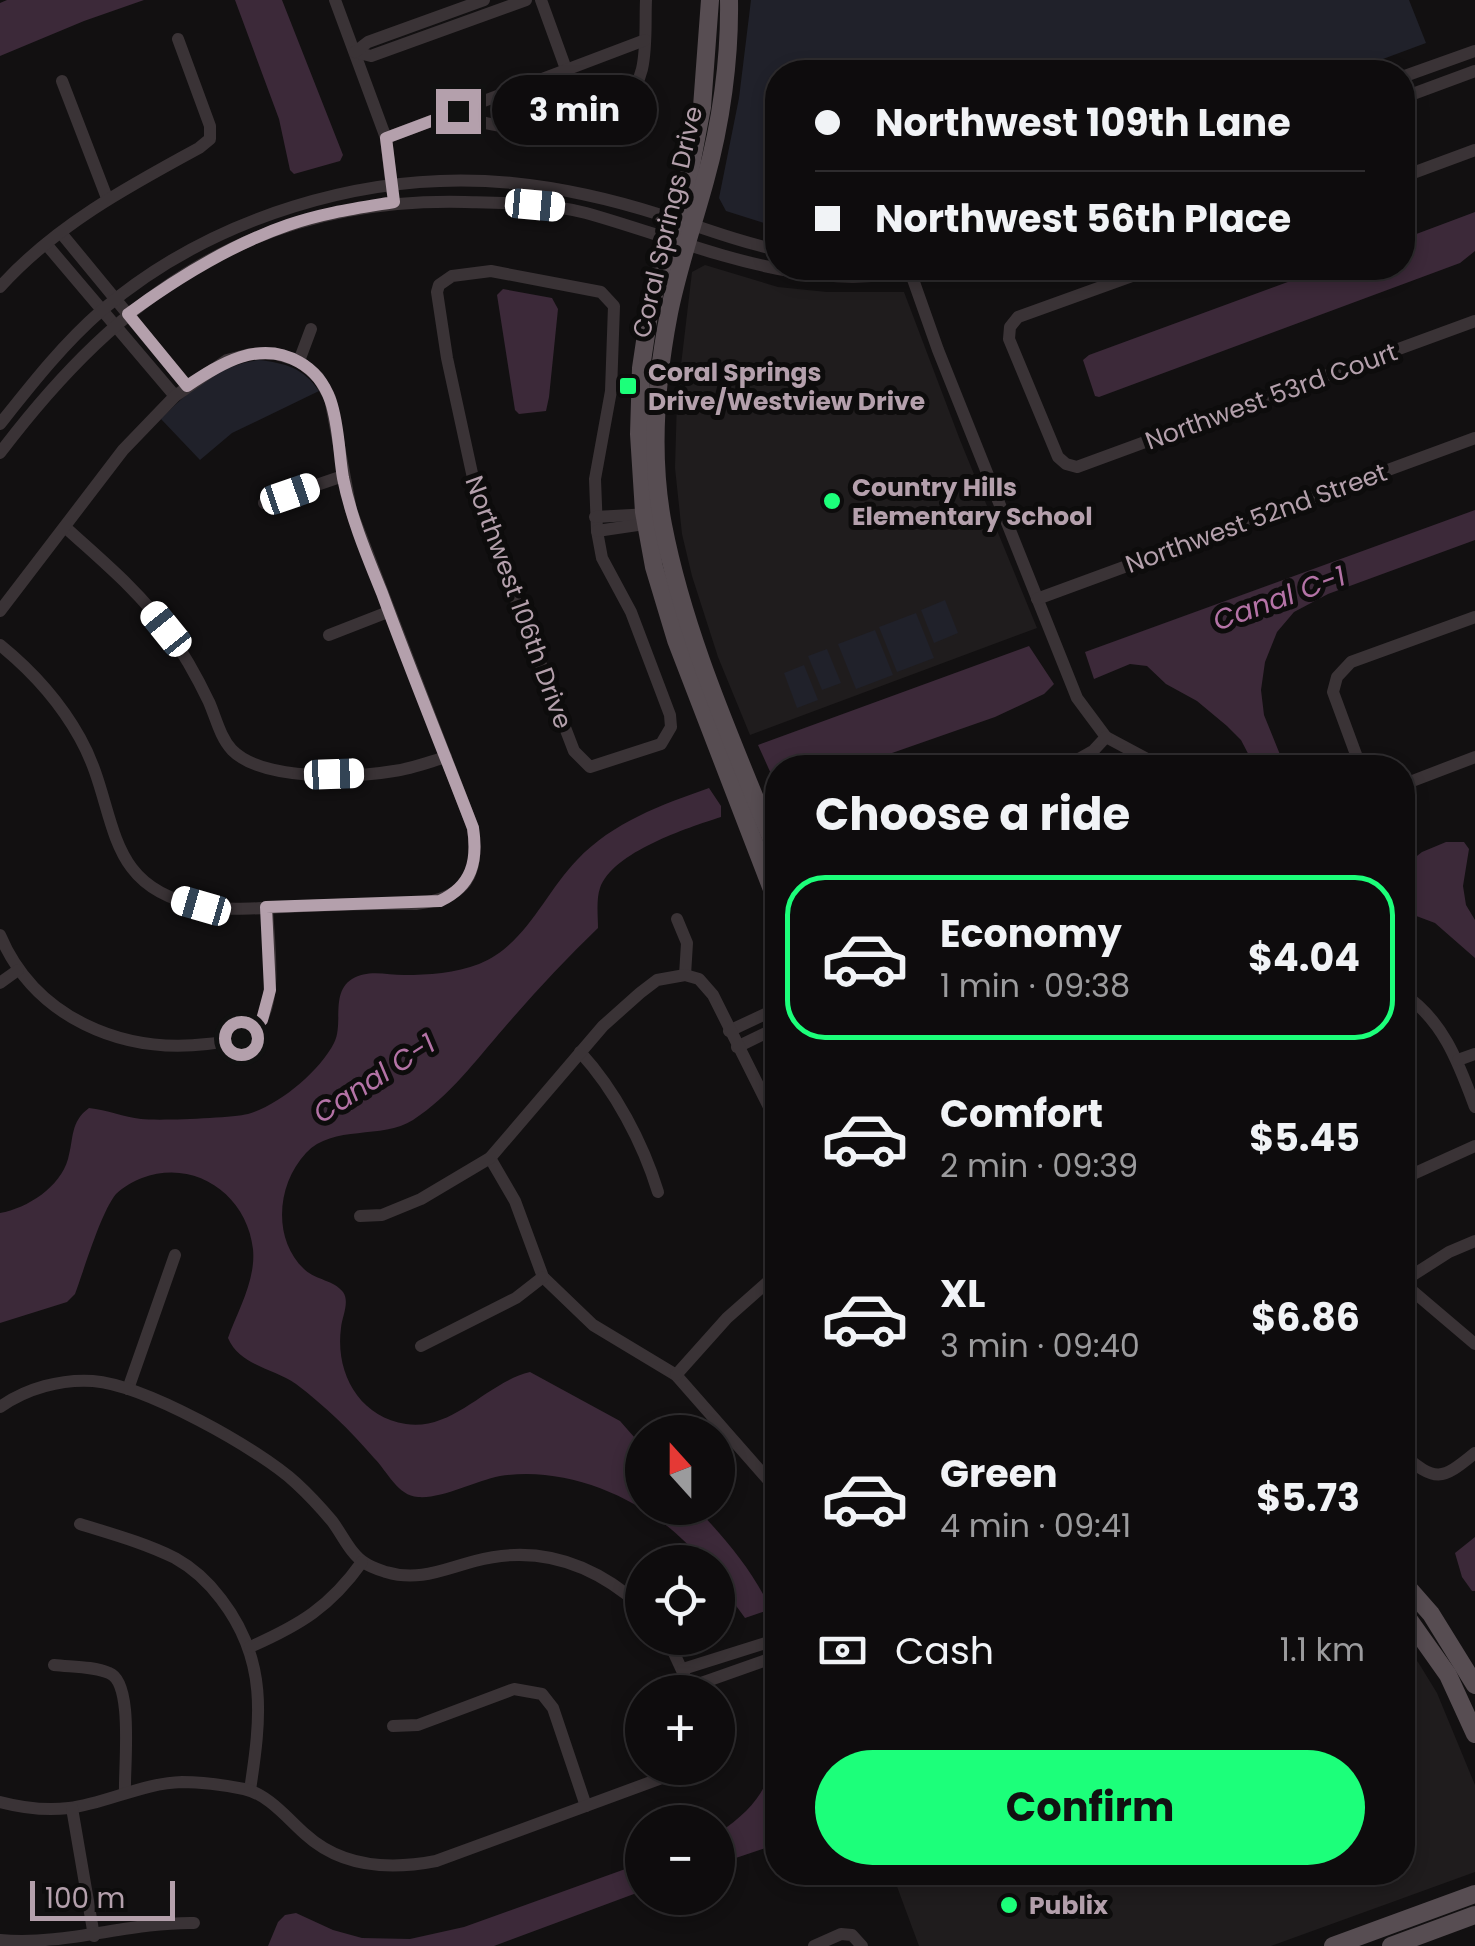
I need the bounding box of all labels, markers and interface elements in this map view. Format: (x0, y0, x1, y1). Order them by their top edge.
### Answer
callout: 3 min (493, 76, 658, 146)
text: 3 min (529, 87, 620, 132)
route end (436, 89, 481, 134)
text: Northwest 109th Lane (875, 96, 1291, 149)
street label: Coral Springs Drive (624, 103, 711, 341)
car (504, 187, 566, 223)
text: Northwest 56th Place (875, 192, 1291, 245)
street label: Northwest 53rd Court (1140, 335, 1402, 458)
place label: Coral Springs Drive/Westview Drive (648, 355, 925, 419)
marker: Coral Springs Drive/Westview Drive (617, 375, 639, 397)
street label: Northwest 52nd Street (1121, 455, 1392, 582)
car (257, 470, 323, 518)
place label: Country Hills Elementary School (852, 470, 1093, 534)
street label: Northwest 106th Drive (456, 471, 581, 734)
marker: Country Hills Elementary School (821, 490, 843, 512)
water label: Canal C-1 (1207, 556, 1351, 641)
car (135, 596, 197, 662)
car (303, 758, 365, 790)
text: Choose a ride (815, 783, 1130, 846)
car (168, 883, 234, 929)
text: Economy (940, 907, 1122, 960)
icon: car (820, 913, 910, 1003)
text: $4.04 (1248, 931, 1360, 984)
text: 1 min · 09:38 (940, 963, 1130, 1008)
route start (219, 1016, 264, 1061)
water label: Canal C-1 (306, 1024, 443, 1133)
text: Comfort (940, 1087, 1103, 1140)
icon: car (820, 1093, 910, 1183)
text: $5.45 (1249, 1111, 1360, 1164)
text: 2 min · 09:39 (940, 1143, 1138, 1188)
text: XL (940, 1267, 985, 1320)
icon: car (820, 1273, 910, 1363)
text: $6.86 (1251, 1291, 1360, 1344)
text: 3 min · 09:40 (940, 1323, 1140, 1368)
north arrow (625, 1415, 735, 1525)
map controls (625, 1415, 735, 1915)
text: Green (940, 1447, 1058, 1500)
icon: car (820, 1453, 910, 1543)
text: $5.73 (1256, 1471, 1360, 1524)
text: 4 min · 09:41 (940, 1503, 1131, 1548)
button: locate (625, 1545, 735, 1655)
icon: cash (815, 1623, 870, 1678)
text: Cash (895, 1624, 994, 1677)
text: 1.1 km (1280, 1627, 1365, 1672)
button: + (625, 1675, 735, 1785)
button: Confirm (815, 1750, 1365, 1865)
button: − (625, 1805, 735, 1915)
scale bar (30, 1876, 175, 1920)
text: 100 m (45, 1879, 125, 1918)
place label: Publix (1029, 1888, 1108, 1923)
marker: Publix (998, 1894, 1020, 1916)

